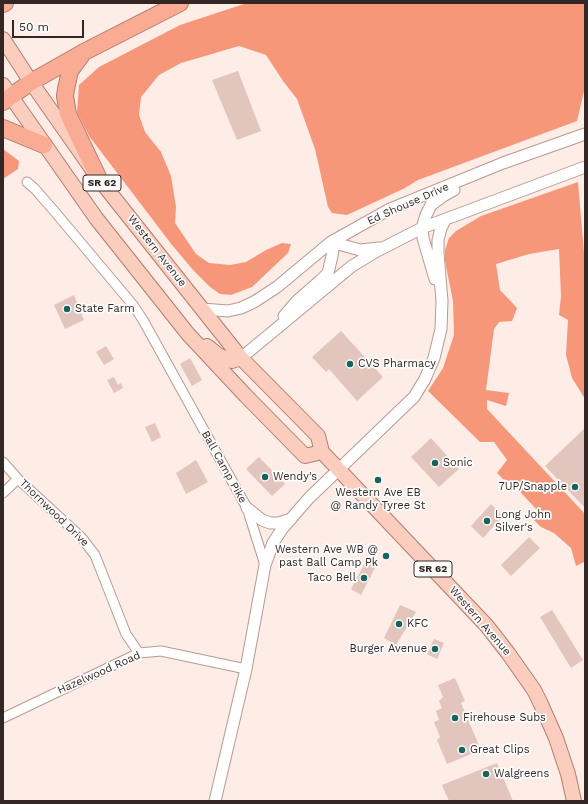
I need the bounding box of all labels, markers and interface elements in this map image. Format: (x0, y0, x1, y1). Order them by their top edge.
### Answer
scale bar (14, 12, 86, 38)
text: 50 m (19, 20, 49, 34)
road number: SR 62 (83, 175, 121, 191)
street label: Ed Shouse Drive (365, 180, 451, 228)
street label: Western Avenue (125, 213, 189, 289)
place label: State Farm (75, 302, 135, 316)
marker: State Farm (62, 304, 72, 314)
place label: CVS Pharmacy (358, 357, 436, 371)
marker: CVS Pharmacy (345, 359, 355, 369)
street label: Ball Camp Pike (199, 428, 249, 506)
place label: Sonic (443, 456, 473, 470)
marker: Sonic (430, 458, 440, 468)
place label: Wendy's (273, 470, 317, 484)
marker: Wendy's (260, 472, 270, 482)
marker: Western Ave EB @ Randy Tyree St (373, 475, 383, 485)
street label: Thornwood Drive (17, 477, 91, 549)
place label: 7UP/Snapple (499, 480, 567, 494)
marker: 7UP/Snapple (570, 482, 580, 492)
place label: Western Ave EB @ Randy Tyree St (331, 486, 425, 512)
place label: Long John Silver's (495, 508, 551, 534)
marker: Long John Silver's (482, 516, 492, 526)
place label: Western Ave WB @ past Ball Camp Pk (275, 543, 378, 569)
marker: Western Ave WB @ past Ball Camp Pk (381, 551, 391, 561)
road number: SR 62 (414, 561, 452, 577)
place label: Taco Bell (307, 571, 356, 585)
marker: Taco Bell (359, 573, 369, 583)
street label: Western Avenue (446, 584, 514, 658)
place label: KFC (407, 617, 428, 631)
marker: KFC (394, 619, 404, 629)
place label: Burger Avenue (349, 642, 427, 656)
marker: Burger Avenue (430, 644, 440, 654)
street label: Hazelwood Road (56, 649, 142, 697)
place label: Firehouse Subs (463, 711, 546, 725)
marker: Firehouse Subs (450, 713, 460, 723)
place label: Great Clips (470, 743, 530, 757)
marker: Great Clips (457, 745, 467, 755)
place label: Walgreens (494, 767, 549, 781)
marker: Walgreens (481, 769, 491, 779)

